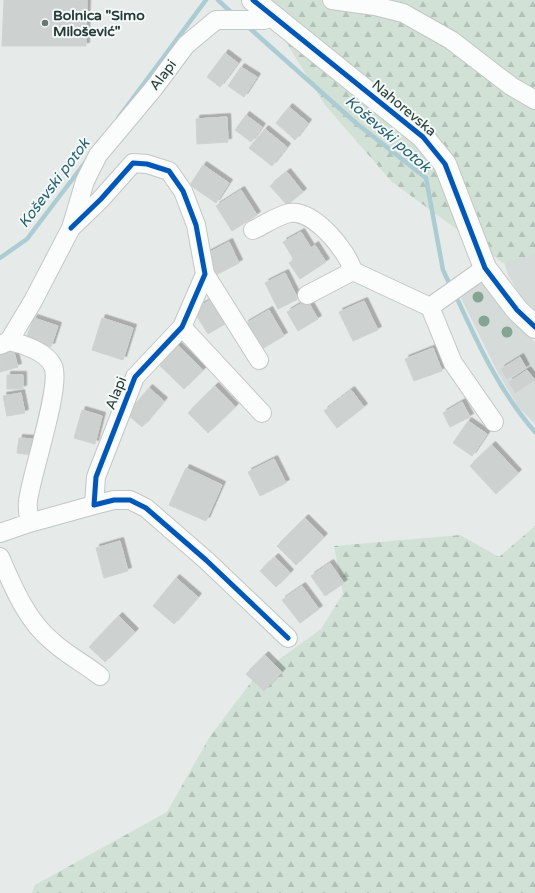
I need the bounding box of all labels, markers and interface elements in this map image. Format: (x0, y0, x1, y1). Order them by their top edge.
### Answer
place label: Bolnica "Simo Milošević" (53, 7, 145, 40)
marker: Bolnica "Simo Milošević" (40, 18, 50, 28)
street label: Alapi (146, 56, 180, 94)
street label: Nahorevska (368, 76, 440, 140)
water label: Koševski potok (342, 92, 436, 177)
water label: Koševski potok (15, 133, 95, 231)
street label: Alapi (102, 374, 130, 412)

